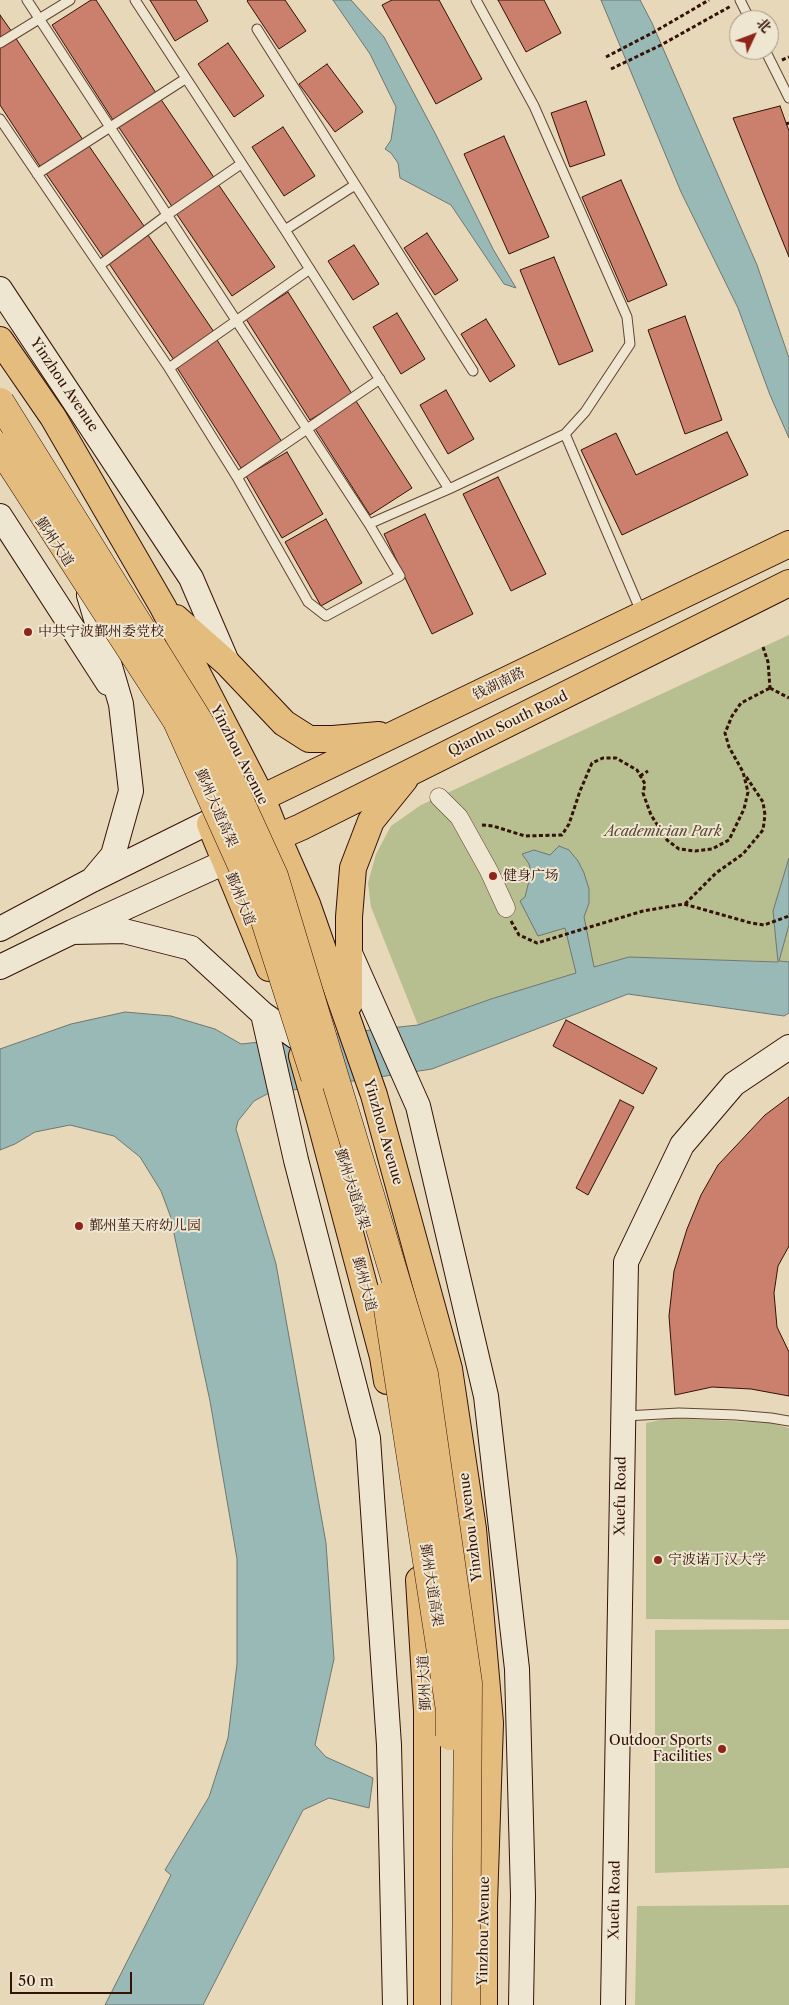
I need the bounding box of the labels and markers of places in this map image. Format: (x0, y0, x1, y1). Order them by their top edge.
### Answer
place label: 中共宁波鄞州委党校 (38, 624, 164, 640)
marker: 中共宁波鄞州委党校 (22, 626, 34, 638)
place label: 健身广场 (503, 868, 559, 884)
marker: 健身广场 (487, 870, 499, 882)
place label: 鄞州堇天府幼儿园 (89, 1218, 201, 1234)
marker: 鄞州堇天府幼儿园 (73, 1220, 85, 1232)
place label: 宁波诺丁汉大学 (668, 1552, 766, 1568)
marker: 宁波诺丁汉大学 (652, 1554, 664, 1566)
place label: Outdoor Sports Facilities (609, 1733, 712, 1765)
marker: Outdoor Sports Facilities (716, 1743, 728, 1755)

